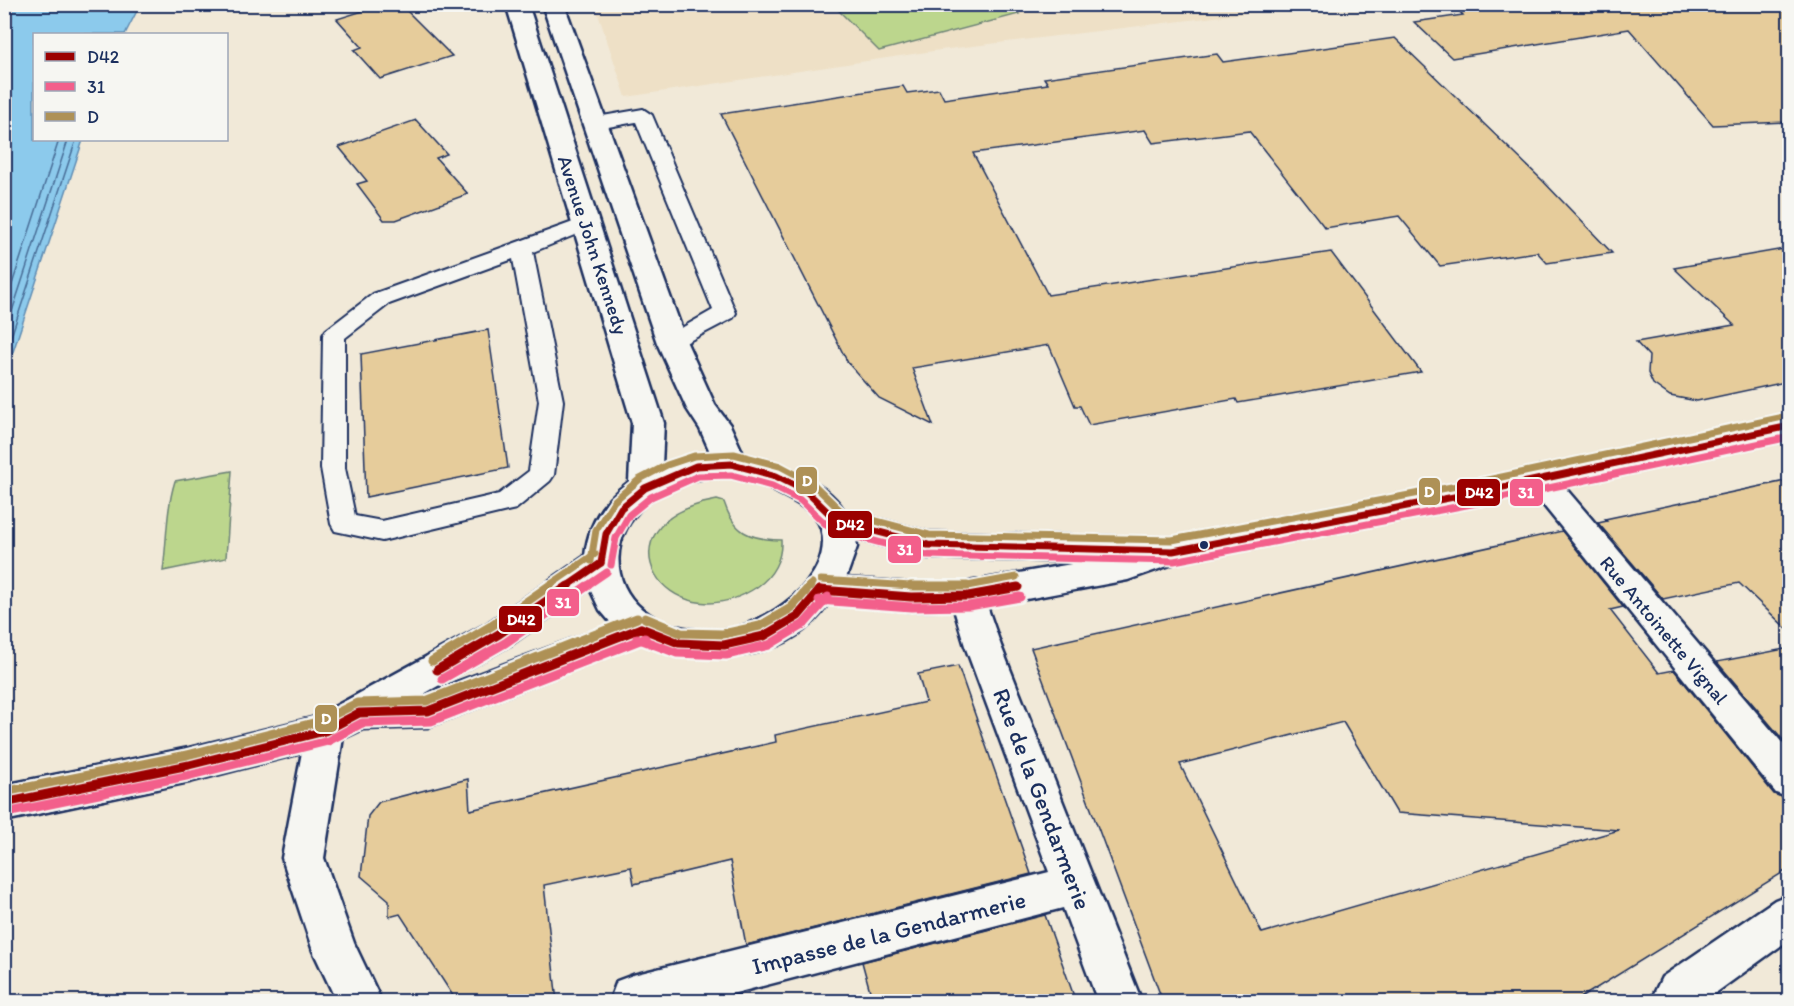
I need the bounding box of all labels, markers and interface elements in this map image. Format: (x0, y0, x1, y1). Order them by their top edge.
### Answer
legend (33, 33, 228, 141)
text: D42 (87, 46, 120, 68)
text: 31 (87, 76, 105, 98)
text: D (87, 106, 99, 128)
street label: Avenue John Kennedy (553, 152, 634, 338)
line badge: D (795, 466, 818, 495)
text: D (802, 471, 813, 490)
line badge: D (1418, 477, 1441, 506)
line badge: D42 (1456, 478, 1501, 507)
line badge: 31 (1509, 478, 1544, 507)
text: D (1424, 482, 1435, 501)
text: D42 (1465, 483, 1494, 502)
text: 31 (1518, 483, 1535, 502)
line badge: D42 (827, 510, 873, 539)
text: D42 (836, 515, 865, 534)
line badge: 31 (887, 535, 922, 564)
unlabelled marker (1198, 539, 1210, 551)
text: 31 (897, 540, 914, 559)
street label: Rue Antoinette Vignal (1595, 551, 1733, 709)
line badge: 31 (546, 588, 580, 617)
text: 31 (555, 593, 572, 612)
line badge: D42 (498, 605, 543, 633)
text: D42 (507, 610, 536, 629)
street label: Rue de la Gendarmerie (987, 684, 1098, 914)
line badge: D (314, 704, 338, 733)
text: D (321, 709, 332, 728)
street label: Impasse de la Gendarmerie (749, 884, 1029, 981)

